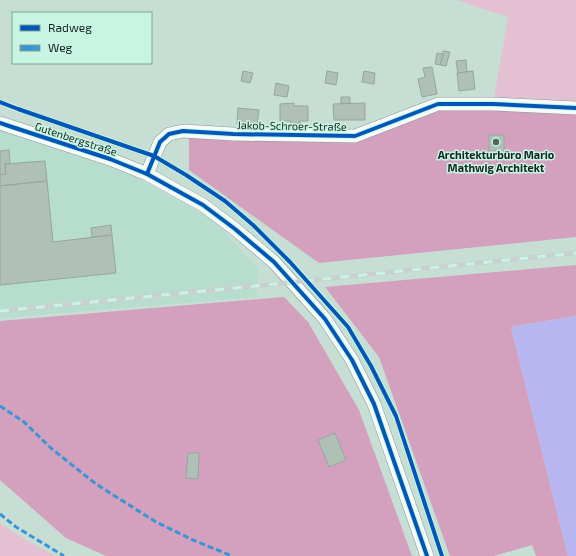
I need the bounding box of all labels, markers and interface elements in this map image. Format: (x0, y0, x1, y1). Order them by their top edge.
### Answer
legend (12, 12, 152, 64)
text: Radweg (48, 20, 92, 34)
text: Weg (48, 40, 73, 54)
street label: Jakob-Schroer-Straße (237, 118, 347, 133)
street label: Gutenbergstraße (33, 119, 119, 158)
marker: Architekturbüro Mario Mathwig Architekt (491, 137, 501, 147)
place label: Architekturbüro Mario Mathwig Architekt (438, 148, 555, 174)

